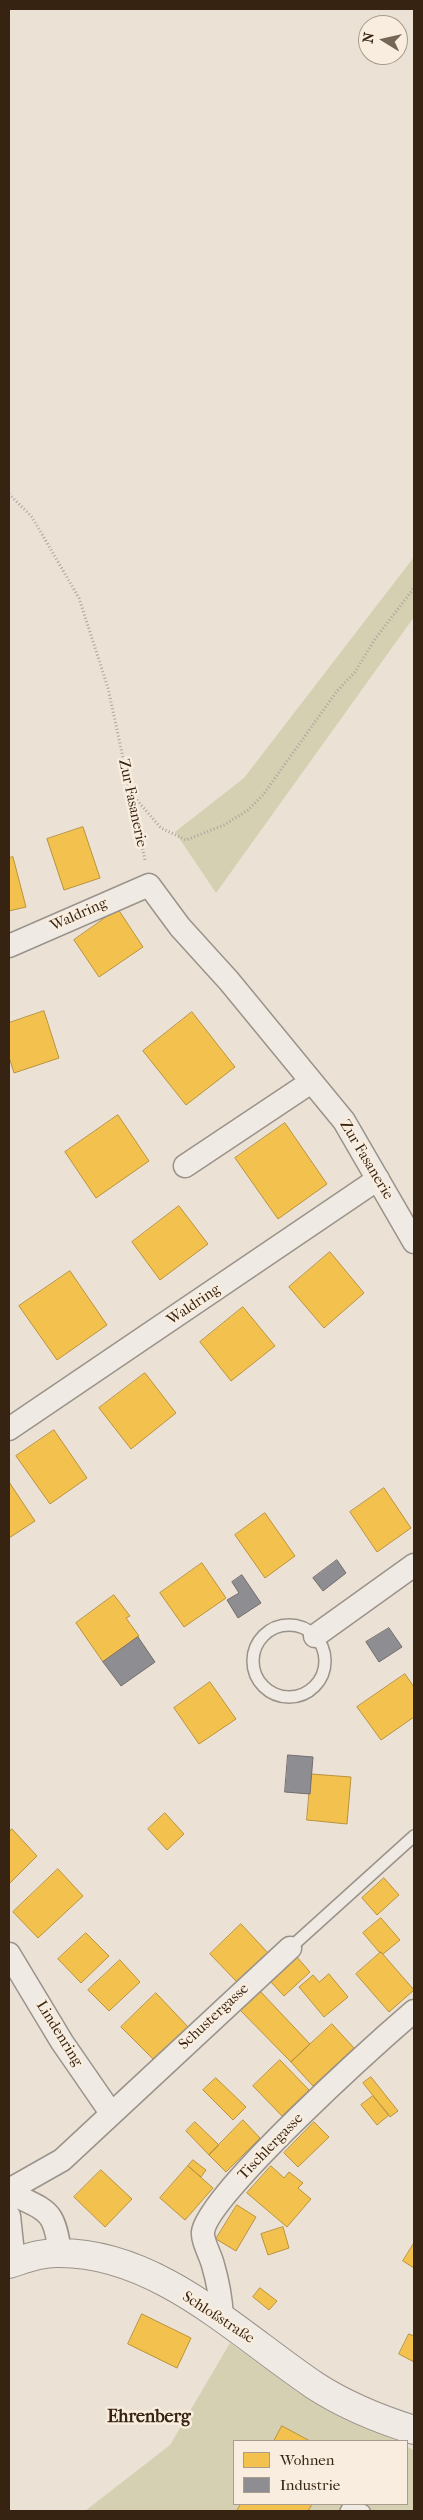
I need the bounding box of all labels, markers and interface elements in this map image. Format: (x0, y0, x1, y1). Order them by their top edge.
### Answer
north arrow (358, 15, 408, 65)
text: N (359, 31, 378, 44)
street label: Zur Fasanerie (114, 757, 150, 849)
street label: Waldring (48, 894, 110, 936)
street label: Zur Fasanerie (335, 1117, 397, 1203)
street label: Waldring (164, 1281, 224, 1329)
street label: Schustergasse (175, 1980, 253, 2054)
street label: Lindenring (32, 1998, 86, 2070)
street label: Tischlergasse (235, 2110, 307, 2184)
street label: Schloßstraße (179, 2288, 257, 2348)
district label: Ehrenberg (107, 2407, 191, 2429)
legend (233, 2440, 408, 2505)
text: Wohnen (280, 2451, 334, 2469)
text: Industrie (280, 2476, 340, 2494)

